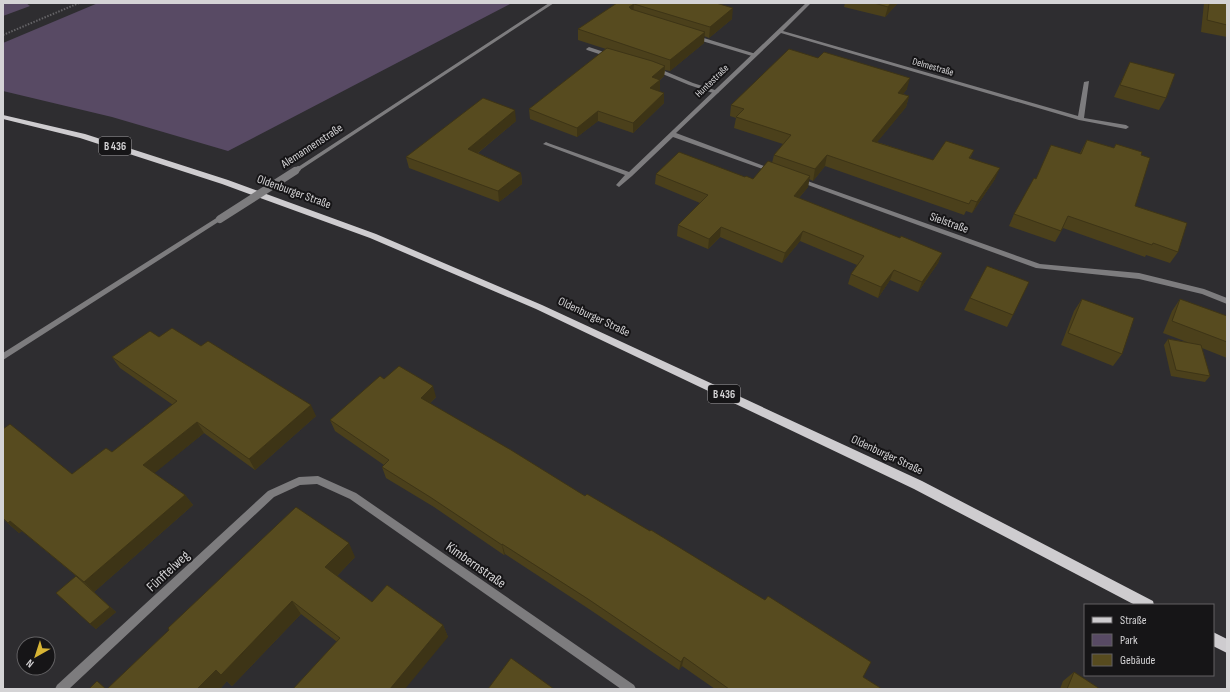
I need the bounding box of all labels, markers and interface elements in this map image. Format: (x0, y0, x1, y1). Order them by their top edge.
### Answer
street label: Delmestraße (911, 55, 955, 79)
street label: Huntestraße (693, 62, 731, 100)
street label: Alemannenstraße (277, 120, 346, 172)
road number: B 436 (99, 137, 131, 155)
street label: Oldenburger Straße (255, 172, 333, 212)
street label: Sielstraße (928, 209, 971, 237)
street label: Oldenburger Straße (556, 294, 633, 340)
road number: B 436 (708, 385, 740, 403)
street label: Oldenburger Straße (849, 432, 926, 478)
street label: Kimbernstraße (443, 538, 509, 592)
street label: Fünftelweg (143, 547, 193, 595)
legend (1084, 604, 1214, 676)
text: Straße (1120, 613, 1147, 628)
text: Park (1120, 633, 1138, 648)
north arrow (16, 636, 56, 676)
text: Gebäude (1120, 653, 1155, 668)
text: N (24, 656, 36, 670)

